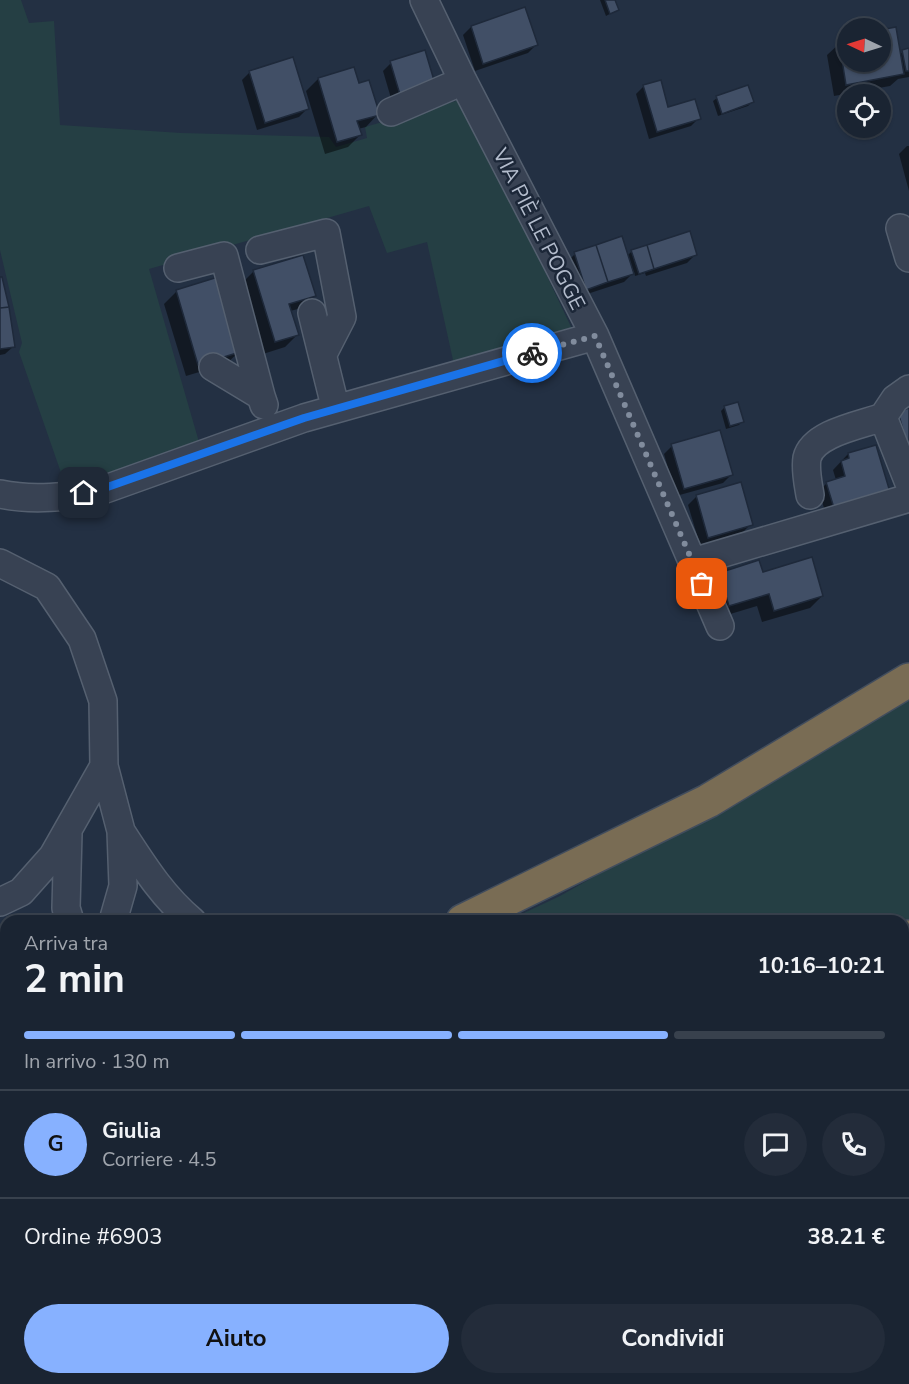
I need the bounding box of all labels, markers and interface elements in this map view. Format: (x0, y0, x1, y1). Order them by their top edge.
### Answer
north arrow (837, 18, 891, 72)
map controls (837, 18, 891, 138)
button: locate (837, 84, 891, 138)
street label: VIA PIÈ LE POGGE (486, 143, 592, 315)
courier (502, 323, 562, 383)
icon: bike (516, 337, 549, 370)
pin (58, 467, 109, 518)
icon: home (67, 476, 100, 509)
pin (676, 558, 727, 609)
icon: bag (685, 567, 718, 600)
text: Arriva tra (24, 930, 108, 957)
text: 10:16–10:21 (757, 951, 885, 981)
text: 2 min (24, 953, 125, 1006)
text: In arrivo · 130 m (24, 1048, 170, 1075)
button: chat (744, 1113, 807, 1176)
button: phone (822, 1113, 885, 1176)
text: Giulia (102, 1116, 161, 1146)
text: G (47, 1129, 64, 1159)
text: Corriere · 4.5 (102, 1146, 217, 1173)
text: Ordine #6903 (24, 1222, 162, 1252)
text: 38.21 € (808, 1222, 885, 1252)
button: Aiuto (24, 1304, 449, 1373)
button: Condividi (461, 1304, 885, 1373)

